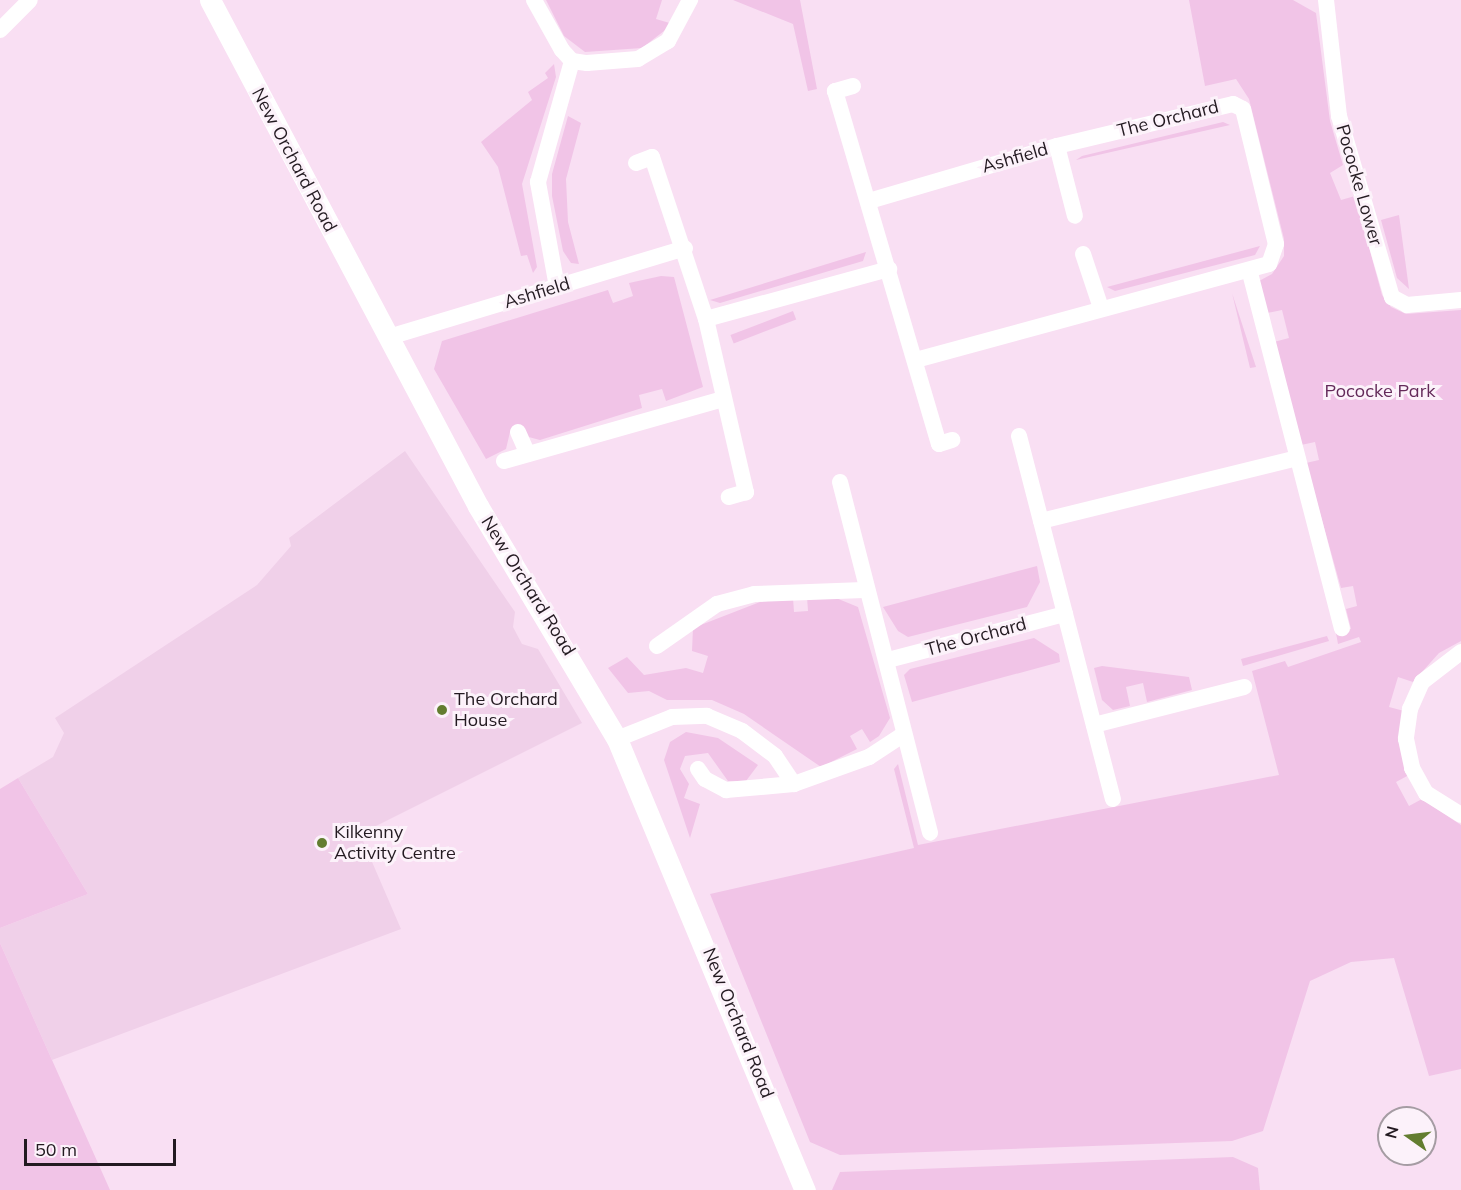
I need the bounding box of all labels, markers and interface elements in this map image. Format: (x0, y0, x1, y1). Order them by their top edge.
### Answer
street label: New Orchard Road (247, 84, 341, 236)
street label: The Orchard (1115, 96, 1221, 142)
street label: Pococke Lower (1331, 122, 1387, 248)
street label: Ashfield (979, 138, 1051, 178)
street label: Ashfield (501, 273, 573, 313)
park label: Pococke Park (1325, 380, 1435, 402)
street label: New Orchard Road (476, 512, 580, 660)
street label: The Orchard (923, 613, 1029, 661)
place label: The Orchard House (454, 689, 558, 732)
marker: The Orchard House (435, 703, 449, 717)
place label: Kilkenny Activity Centre (334, 822, 456, 864)
marker: Kilkenny Activity Centre (315, 836, 329, 850)
street label: New Orchard Road (698, 945, 778, 1101)
north arrow (1377, 1106, 1437, 1166)
text: N (1380, 1124, 1403, 1140)
scale bar (27, 1127, 178, 1165)
text: 50 m (35, 1138, 77, 1161)

